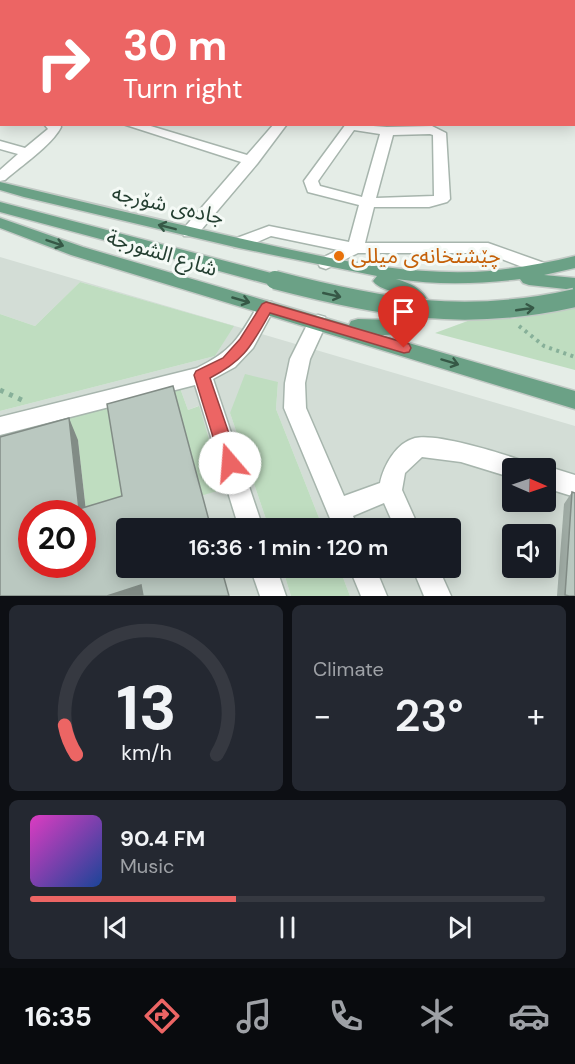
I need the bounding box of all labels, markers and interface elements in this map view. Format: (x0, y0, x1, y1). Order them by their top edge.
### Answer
text: 30 m (123, 18, 227, 73)
icon: right (24, 24, 102, 102)
text: Turn right (123, 71, 243, 106)
street label: جادەی شۆرجە (109, 178, 227, 232)
one-way arrow (158, 220, 177, 232)
street label: شارع الشورجة (103, 223, 221, 284)
one-way arrow (45, 239, 64, 250)
place label: چێشتخانەی میللی (351, 242, 501, 270)
marker: چێشتخانەی میللی (332, 249, 346, 263)
pin (378, 286, 429, 348)
one-way arrow (322, 289, 341, 301)
one-way arrow (231, 295, 250, 306)
icon: arrive (387, 295, 420, 328)
one-way arrow (515, 303, 534, 314)
one-way arrow (440, 357, 459, 368)
position arrow (198, 431, 262, 495)
north arrow (502, 458, 556, 512)
map controls (502, 458, 556, 578)
speed limit sign: 20 (18, 500, 96, 578)
button: sound (502, 524, 556, 578)
text: 16:36 · 1 min · 120 m (189, 533, 388, 562)
text: Climate (313, 656, 384, 682)
text: 13 (116, 667, 176, 748)
text: 23° (395, 686, 464, 745)
text: − (313, 694, 331, 737)
text: + (527, 694, 545, 737)
text: km/h (121, 739, 171, 767)
text: 90.4 FM (120, 824, 205, 853)
text: Music (120, 853, 175, 879)
icon: previous (99, 911, 132, 944)
icon: pause (271, 911, 304, 944)
icon: next (443, 911, 476, 944)
icon: directions (141, 995, 183, 1037)
icon: music (233, 995, 275, 1037)
icon: phone (325, 995, 367, 1037)
icon: climate (416, 995, 458, 1037)
icon: car (508, 995, 550, 1037)
text: 16:35 (25, 999, 92, 1034)

